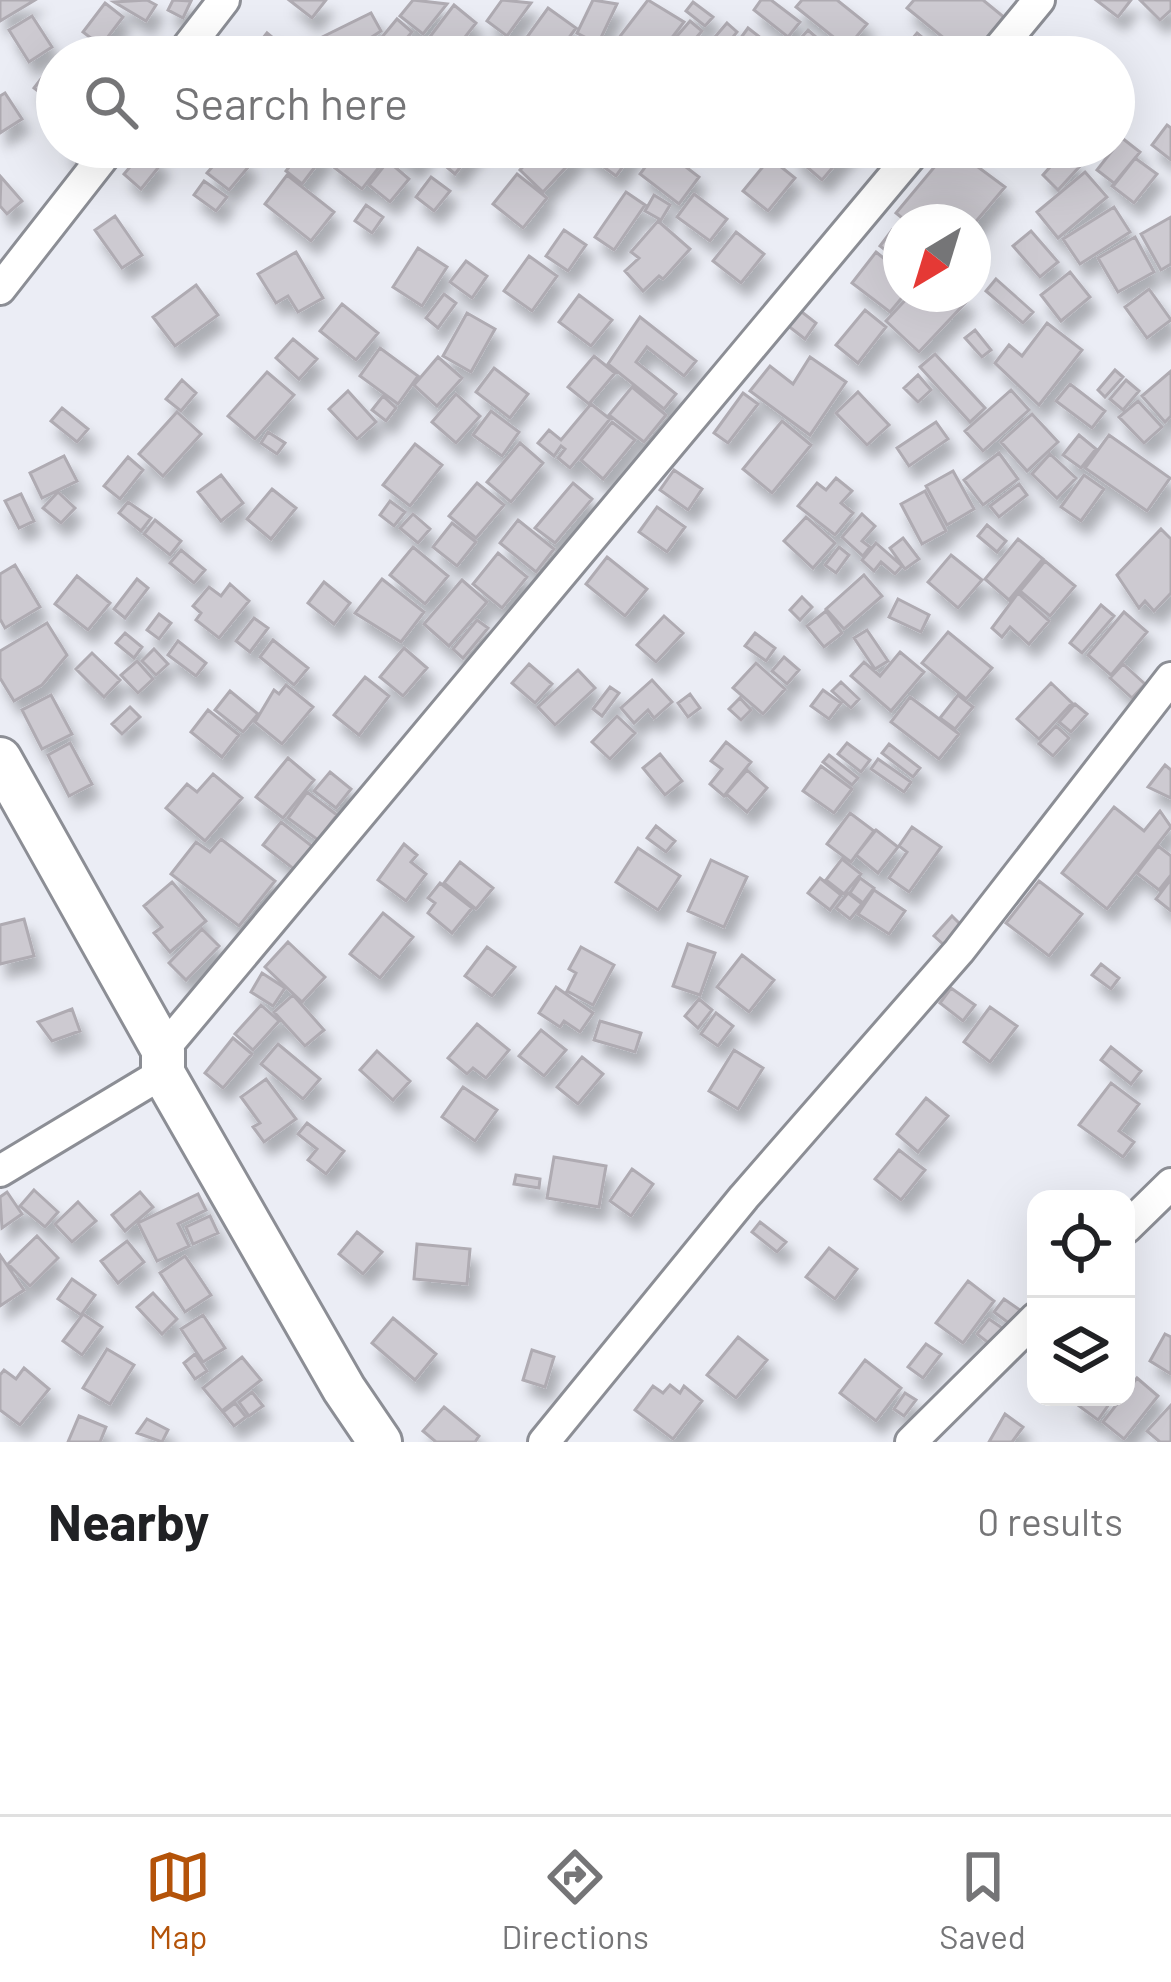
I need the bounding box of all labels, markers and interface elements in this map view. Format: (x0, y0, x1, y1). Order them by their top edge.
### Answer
search box (36, 36, 1135, 168)
icon: search (78, 69, 144, 135)
text: Search here (174, 75, 408, 129)
north arrow (883, 204, 991, 312)
map controls (1027, 1190, 1135, 1406)
button: locate (1027, 1190, 1135, 1298)
button: layers (1027, 1298, 1135, 1406)
text: Nearby (48, 1490, 209, 1551)
text: 0 results (977, 1497, 1123, 1544)
tab: Map (145, 1844, 211, 1956)
tab: Directions (501, 1844, 649, 1956)
tab: Saved (939, 1844, 1026, 1956)

